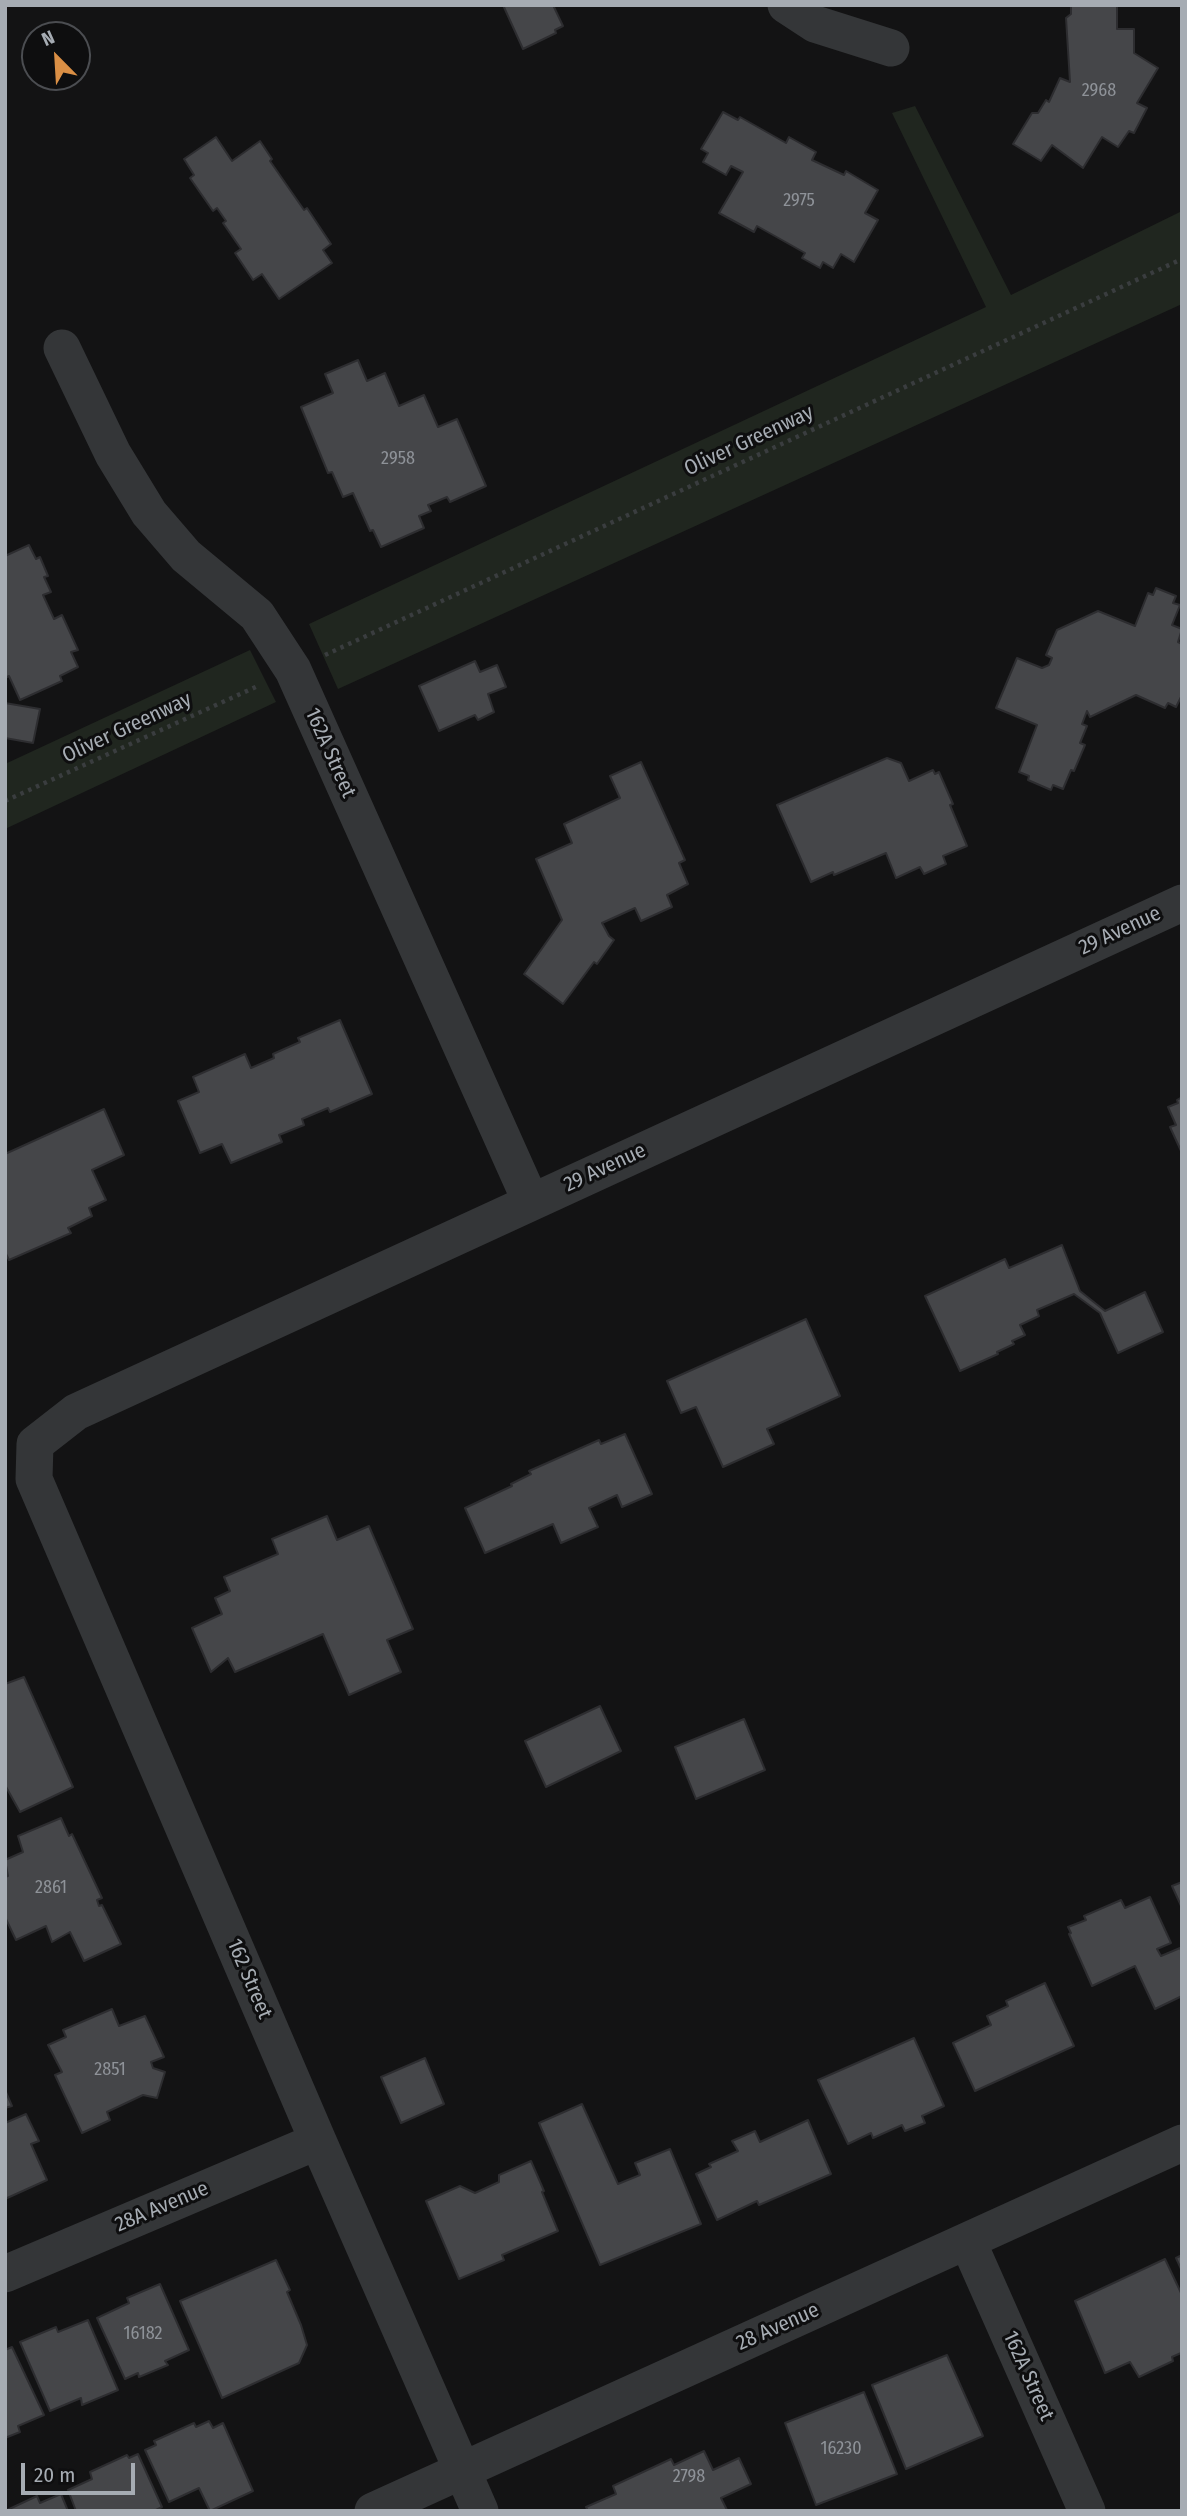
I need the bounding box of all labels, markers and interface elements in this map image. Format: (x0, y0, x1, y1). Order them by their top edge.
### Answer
north arrow (21, 21, 91, 91)
text: N (38, 25, 58, 51)
house number: 2968 (1082, 80, 1116, 102)
house number: 2975 (783, 190, 815, 212)
street label: Oliver Greenway (681, 400, 817, 482)
house number: 2958 (381, 448, 415, 470)
street label: Oliver Greenway (59, 687, 195, 769)
street label: 162A Street (299, 704, 361, 802)
street label: 29 Avenue (1075, 901, 1165, 961)
street label: 29 Avenue (560, 1138, 650, 1198)
house number: 2861 (35, 1877, 67, 1899)
street label: 162 Street (221, 1935, 277, 2023)
house number: 2851 (94, 2059, 126, 2081)
street label: 28A Avenue (112, 2176, 212, 2238)
street label: 28 Avenue (733, 2298, 823, 2356)
house number: 16182 (124, 2323, 162, 2345)
street label: 162A Street (997, 2327, 1059, 2425)
house number: 16230 (820, 2438, 862, 2460)
scale bar (24, 2450, 138, 2494)
text: 20 m (34, 2462, 75, 2488)
house number: 2798 (673, 2466, 705, 2488)

